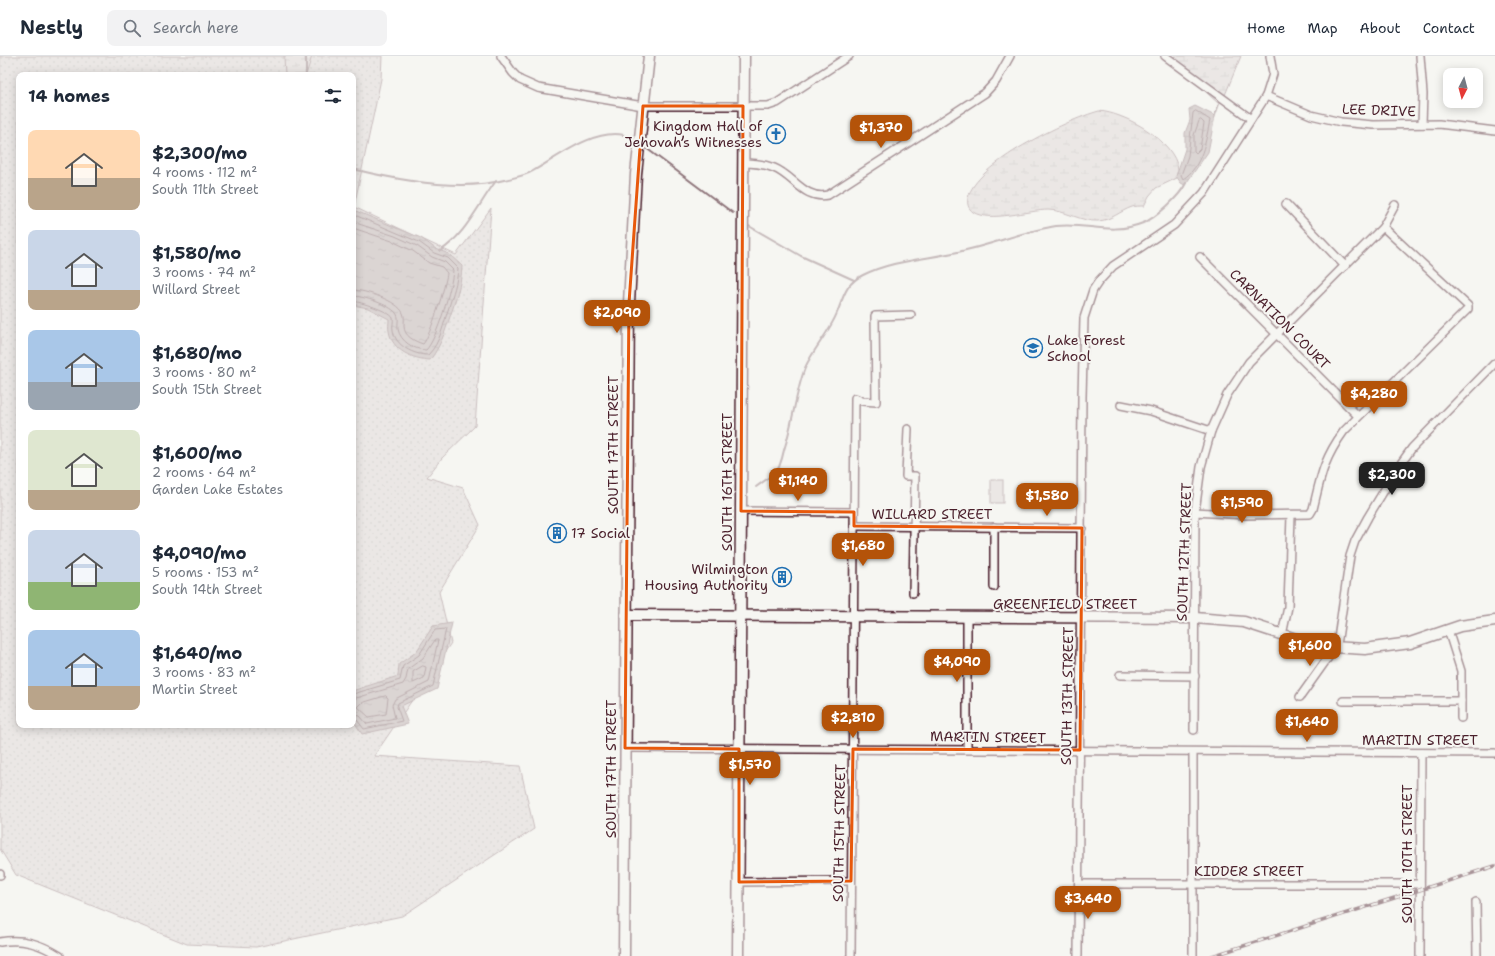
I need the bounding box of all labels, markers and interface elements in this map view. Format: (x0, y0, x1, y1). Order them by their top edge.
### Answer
search box (107, 10, 387, 46)
text: Nestly (20, 15, 83, 40)
icon: search (121, 17, 143, 39)
text: Search here (153, 18, 239, 38)
text: Home (1247, 19, 1286, 37)
text: Map (1308, 19, 1338, 37)
text: About (1360, 19, 1401, 37)
text: Contact (1423, 19, 1475, 37)
north arrow (1443, 68, 1483, 108)
map controls (1443, 68, 1483, 108)
text: 14 homes (28, 85, 110, 107)
icon: filters (322, 85, 344, 107)
street label: LEE DRIVE (1342, 100, 1417, 120)
pin: $1,370 (848, 115, 914, 149)
place label: Kingdom Hall of Jehovah’s Witnesses (624, 117, 763, 151)
text: $1,370 (859, 119, 903, 136)
church icon: Kingdom Hall of Jehovah’s Witnesses (765, 123, 787, 145)
text: $2,300/mo (152, 142, 247, 164)
icon: home (60, 146, 108, 194)
text: 4 rooms · 112 m² (152, 164, 257, 181)
text: South 11th Street (152, 181, 259, 198)
text: $1,580/mo (152, 242, 241, 264)
icon: home (60, 246, 108, 294)
text: 3 rooms · 74 m² (152, 264, 256, 281)
street label: CARNATION COURT (1226, 265, 1334, 373)
text: Willard Street (152, 281, 240, 298)
pin: $2,090 (584, 300, 650, 334)
text: $2,090 (593, 304, 641, 321)
place label: Lake Forest School (1047, 331, 1125, 365)
school or university icon: Lake Forest School (1022, 337, 1044, 359)
text: $1,680/mo (152, 342, 242, 364)
icon: home (60, 346, 108, 394)
text: 3 rooms · 80 m² (152, 364, 256, 381)
street label: SOUTH 17TH STREET (604, 375, 622, 514)
text: South 15th Street (152, 381, 262, 398)
pin: $4,280 (1341, 381, 1407, 415)
text: $4,280 (1350, 385, 1398, 402)
street label: SOUTH 16TH STREET (718, 412, 736, 551)
text: $1,600/mo (152, 442, 242, 464)
icon: home (60, 446, 108, 494)
pin: $2,300 (1359, 462, 1425, 496)
text: 2 rooms · 64 m² (152, 464, 256, 481)
text: $2,300 (1368, 466, 1416, 483)
pin: $1,140 (765, 468, 831, 502)
text: $1,140 (778, 472, 818, 489)
text: Garden Lake Estates (152, 481, 283, 498)
street label: SOUTH 12TH STREET (1173, 482, 1195, 622)
pin: $1,580 (1014, 483, 1080, 517)
text: $1,580 (1025, 487, 1069, 504)
pin: $1,590 (1209, 490, 1275, 524)
text: $1,590 (1220, 494, 1264, 511)
street label: WILLARD STREET (871, 505, 993, 523)
building icon: 17 Social (546, 522, 568, 544)
place label: 17 Social (571, 524, 631, 542)
pin: $1,680 (830, 533, 896, 567)
text: $1,680 (841, 537, 885, 554)
text: $4,090/mo (152, 542, 247, 564)
icon: home (60, 546, 108, 594)
place label: Wilmington Housing Authority (645, 560, 768, 594)
text: 5 rooms · 153 m² (152, 564, 259, 581)
building icon: Wilmington Housing Authority (771, 566, 793, 588)
text: South 14th Street (152, 581, 263, 598)
street label: GREENFIELD STREET (993, 595, 1137, 613)
street label: SOUTH 13TH STREET (1057, 626, 1077, 765)
pin: $1,600 (1277, 633, 1343, 667)
text: $1,600 (1288, 637, 1332, 654)
text: $1,640/mo (152, 642, 242, 664)
icon: home (60, 646, 108, 694)
pin: $4,090 (924, 649, 990, 683)
text: $4,090 (933, 653, 981, 670)
text: 3 rooms · 83 m² (152, 664, 256, 681)
text: Martin Street (152, 681, 238, 698)
street label: SOUTH 17TH STREET (602, 699, 620, 838)
pin: $2,810 (820, 705, 886, 739)
text: $2,810 (831, 709, 875, 726)
pin: $1,640 (1274, 709, 1340, 743)
text: $1,640 (1285, 713, 1329, 730)
street label: MARTIN STREET (930, 727, 1046, 747)
street label: MARTIN STREET (1362, 731, 1478, 749)
pin: $1,570 (717, 752, 783, 786)
text: $1,570 (728, 756, 772, 773)
street label: SOUTH 15TH STREET (829, 763, 849, 902)
street label: SOUTH 10TH STREET (1398, 784, 1416, 924)
street label: KIDDER STREET (1194, 862, 1304, 880)
pin: $3,640 (1055, 886, 1121, 920)
text: $3,640 (1064, 890, 1112, 907)

